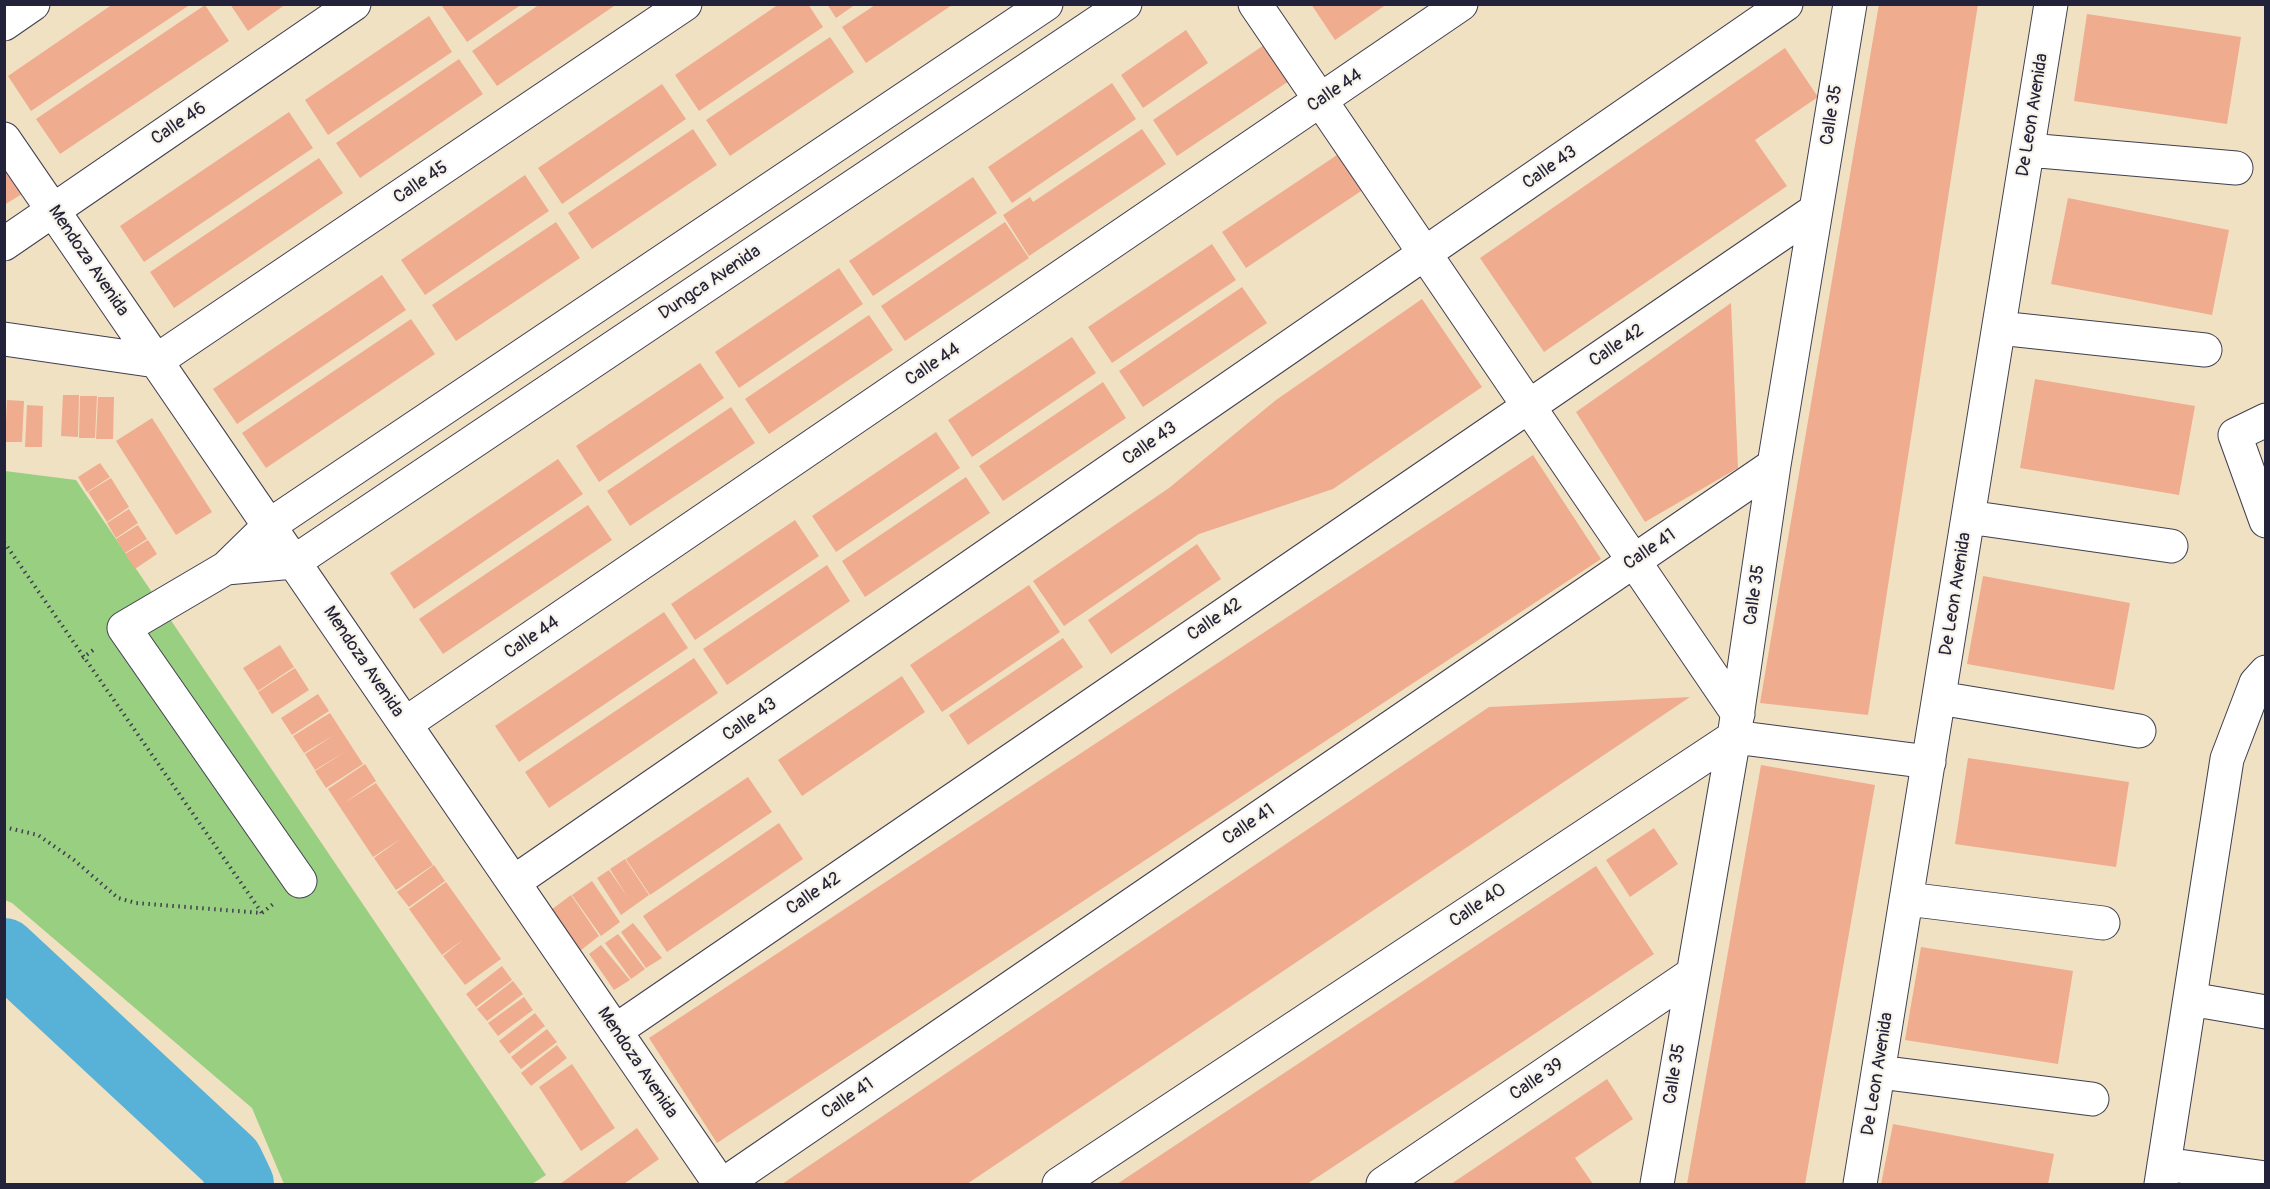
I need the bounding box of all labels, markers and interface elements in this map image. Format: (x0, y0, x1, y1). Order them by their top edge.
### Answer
street label: De Leon Avenida (2013, 52, 2053, 178)
street label: Calle 44 (1303, 65, 1367, 117)
street label: Calle 35 (1817, 83, 1847, 147)
street label: Calle 46 (147, 98, 211, 150)
street label: Calle 43 (1519, 142, 1581, 194)
street label: Calle 45 (390, 157, 452, 209)
street label: Mendoza Avenida (43, 201, 133, 321)
street label: Dungca Avenida (655, 241, 765, 325)
street label: Calle 42 (1586, 320, 1648, 372)
street label: Calle 44 (901, 339, 965, 391)
street label: Calle 43 (1119, 418, 1181, 470)
street label: Calle 41 (1620, 525, 1680, 575)
street label: De Leon Avenida (1936, 531, 1976, 657)
street label: Calle 35 (1740, 563, 1770, 627)
street label: Calle 42 (1184, 594, 1246, 646)
street label: Mendoza Avenida (318, 602, 408, 722)
street label: Calle 44 (500, 612, 564, 664)
street label: Calle 43 (719, 694, 781, 746)
street label: Calle 41 (1219, 800, 1279, 850)
street label: Calle 42 (783, 868, 845, 920)
street label: Calle 40 (1446, 879, 1510, 933)
street label: Mendoza Avenida (592, 1003, 682, 1123)
street label: De Leon Avenida (1858, 1011, 1898, 1137)
street label: Calle 35 (1660, 1042, 1690, 1106)
street label: Calle 39 (1506, 1054, 1568, 1106)
street label: Calle 41 (818, 1074, 878, 1124)

